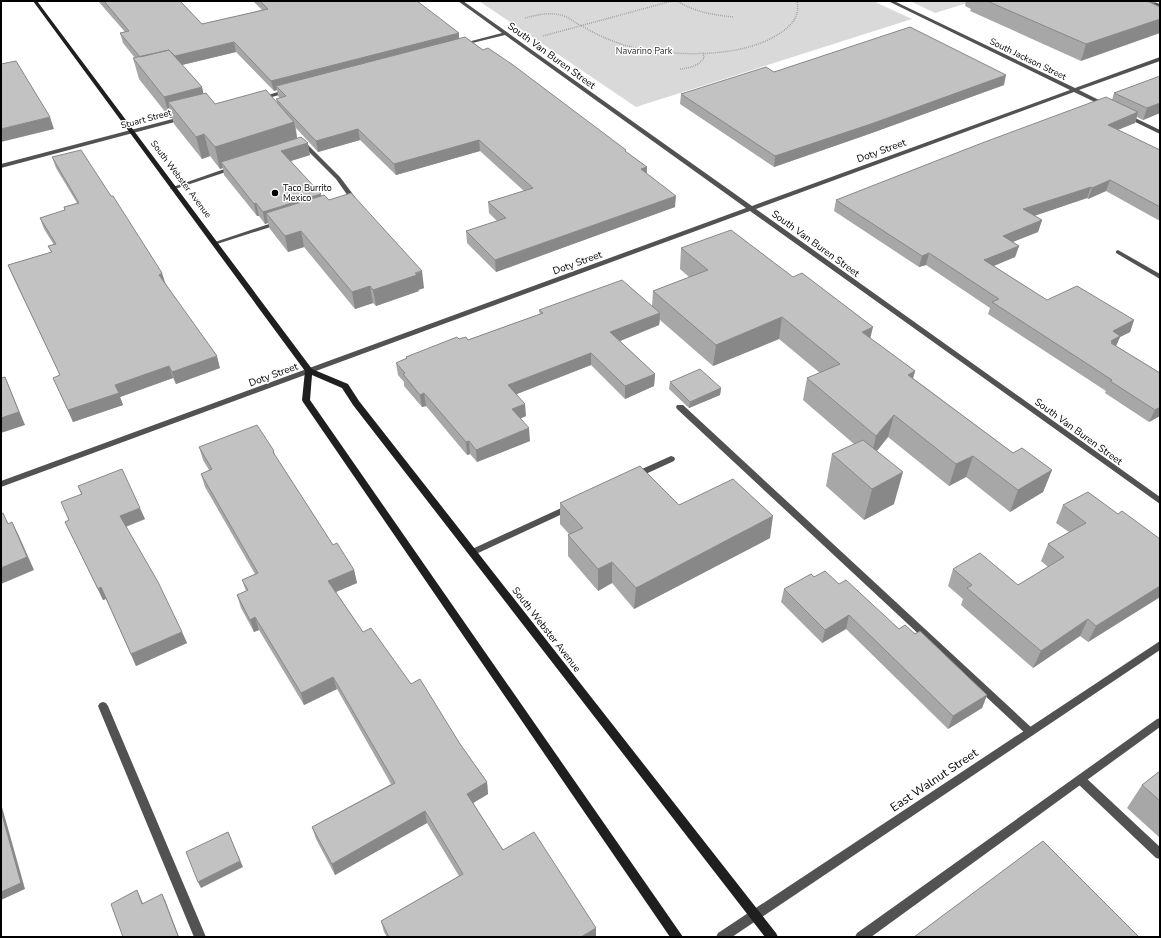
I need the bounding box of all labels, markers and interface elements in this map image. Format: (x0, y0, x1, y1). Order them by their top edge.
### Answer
street label: South Van Buren Street (505, 19, 599, 93)
street label: South Jackson Street (988, 35, 1069, 83)
park label: Navarino Park (616, 45, 673, 57)
street label: Stuart Street (119, 106, 173, 132)
street label: Doty Street (855, 135, 908, 166)
street label: South Webster Avenue (148, 138, 214, 220)
place label: Taco Burrito Mexico (283, 182, 332, 204)
marker: Taco Burrito Mexico (270, 188, 280, 198)
street label: South Van Buren Street (769, 207, 863, 281)
street label: Doty Street (551, 247, 604, 278)
street label: Doty Street (247, 359, 300, 390)
street label: South Van Buren Street (1032, 395, 1126, 469)
street label: South Webster Avenue (509, 584, 584, 675)
street label: East Walnut Street (887, 744, 982, 815)

